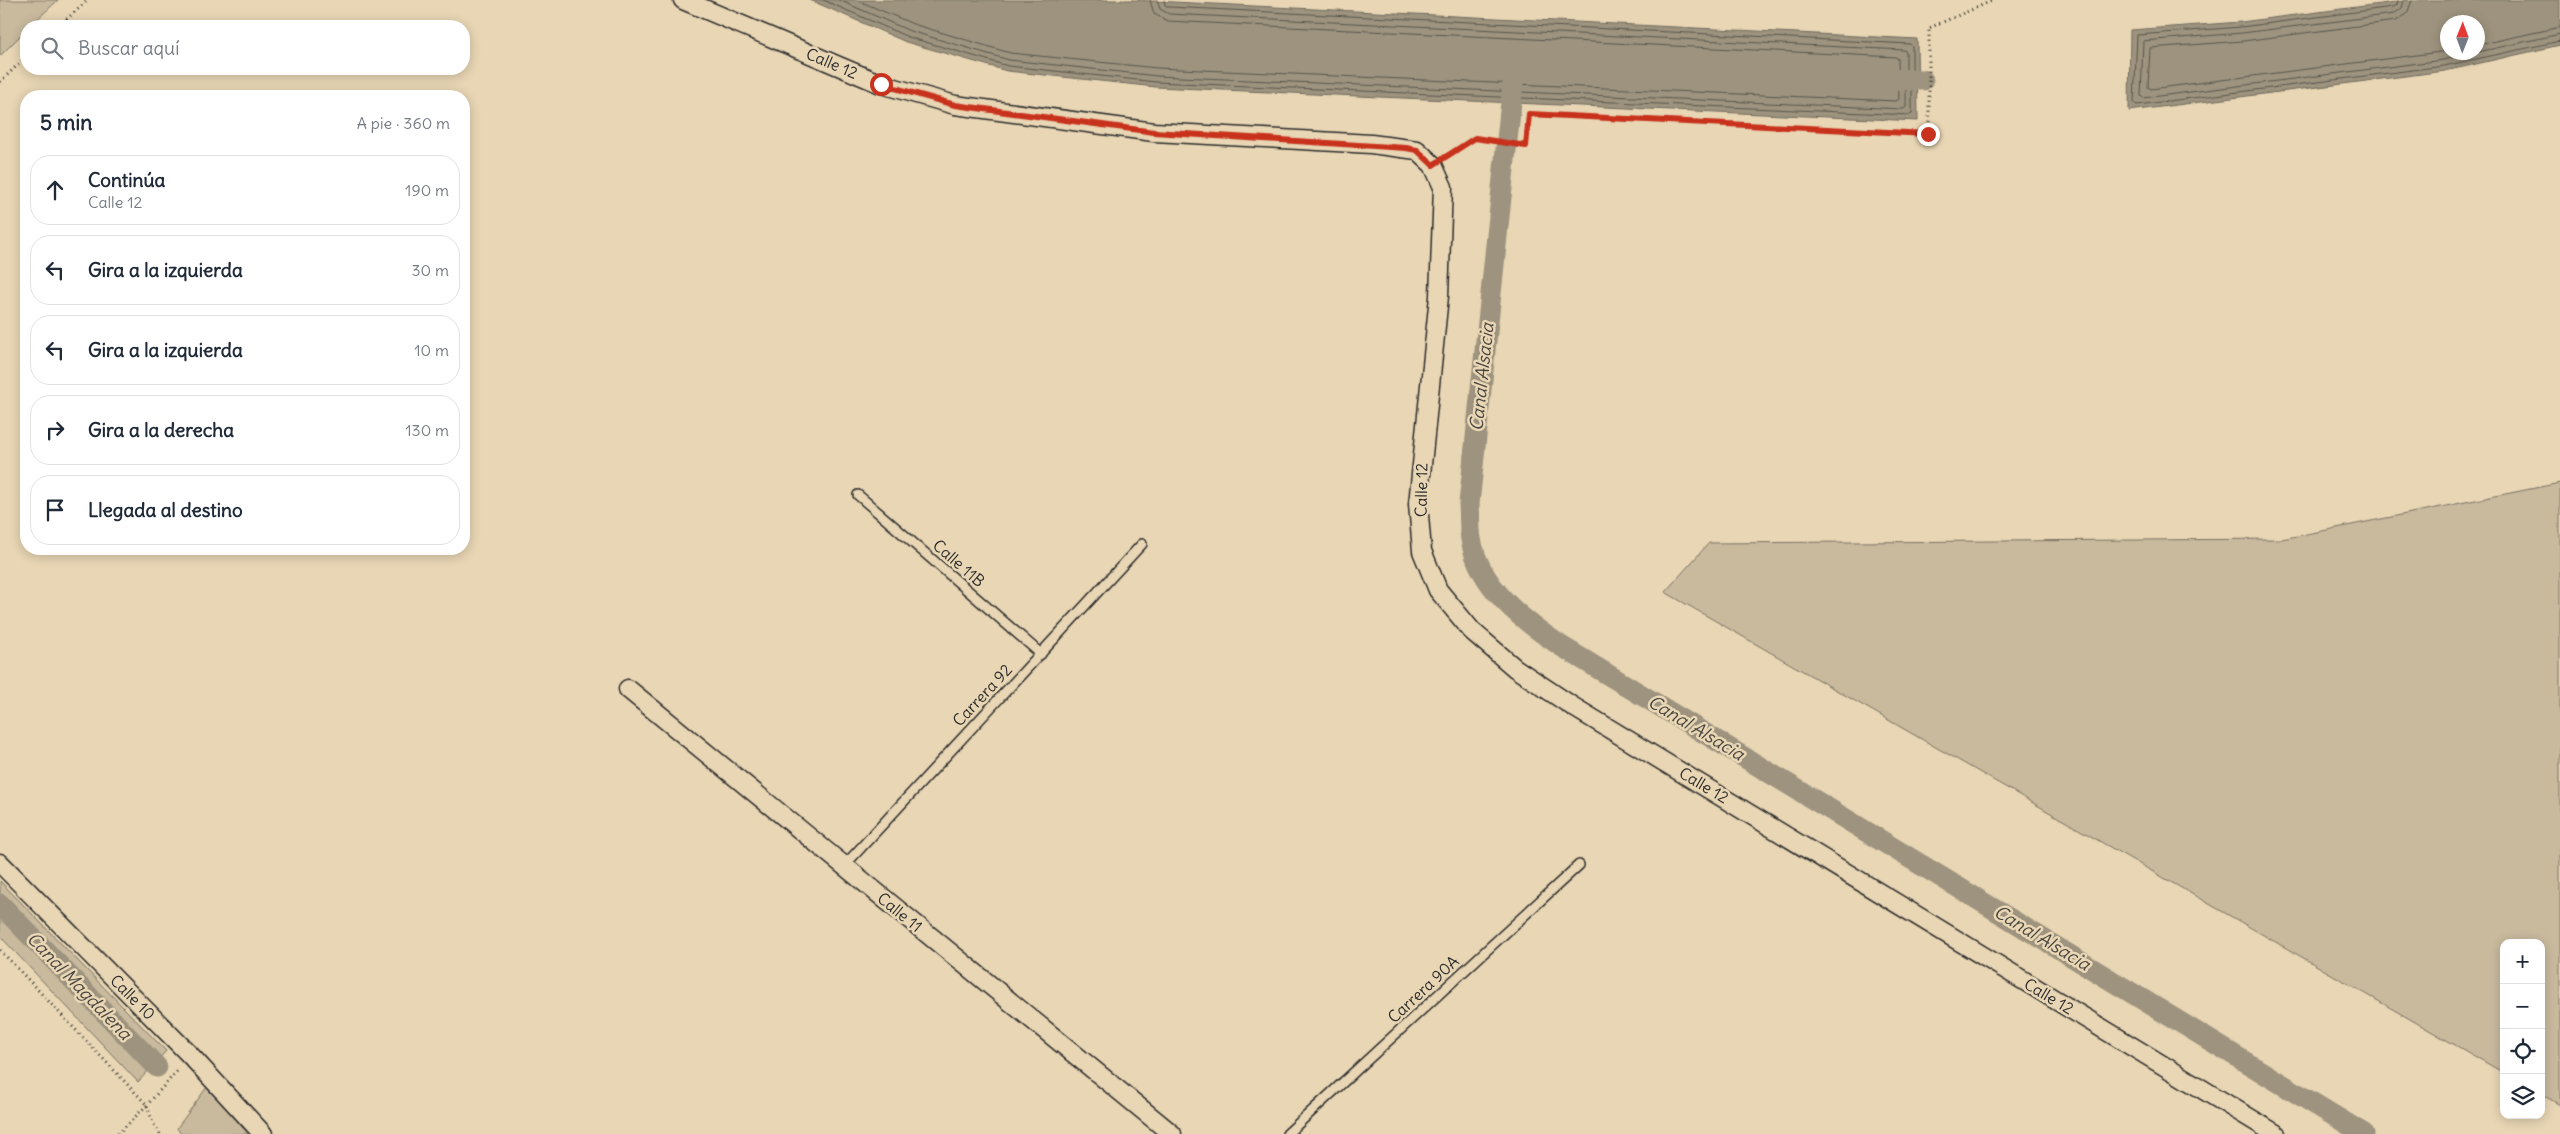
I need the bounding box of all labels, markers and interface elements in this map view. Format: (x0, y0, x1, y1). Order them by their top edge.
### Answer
north arrow (2440, 15, 2485, 60)
search box (20, 20, 470, 75)
icon: search (38, 34, 66, 62)
text: Buscar aquí (78, 36, 179, 60)
street label: Calle 12 (803, 43, 861, 83)
route start (870, 73, 893, 96)
text: 5 min (40, 109, 92, 136)
text: A pie · 360 m (357, 113, 450, 133)
route end (1917, 123, 1940, 146)
text: Continúa (88, 168, 165, 192)
icon: ahead (41, 176, 69, 204)
text: 190 m (405, 180, 449, 200)
text: Calle 12 (88, 192, 142, 212)
icon: left (41, 256, 69, 284)
text: Gira a la izquierda (88, 258, 243, 282)
text: 30 m (412, 260, 449, 280)
water label: Canal Alsacia (1464, 320, 1499, 432)
icon: left (41, 336, 69, 364)
text: Gira a la izquierda (88, 338, 243, 362)
text: 10 m (414, 340, 449, 360)
icon: right (41, 416, 69, 444)
text: Gira a la derecha (88, 418, 234, 442)
text: 130 m (405, 420, 449, 440)
street label: Calle 12 (1411, 462, 1431, 517)
icon: arrive (41, 496, 69, 524)
text: Llegada al destino (88, 498, 243, 522)
street label: Calle 11B (929, 535, 989, 591)
street label: Carrera 92 (948, 659, 1016, 730)
water label: Canal Alsacia (1644, 690, 1750, 766)
street label: Calle 12 (1676, 762, 1733, 808)
street label: Calle 11 (874, 888, 926, 936)
water label: Canal Alsacia (1990, 900, 2096, 976)
water label: Canal Magdalena (22, 927, 138, 1046)
map controls (2500, 939, 2545, 1119)
button: + (2500, 939, 2545, 984)
street label: Carrera 90A (1383, 951, 1463, 1027)
street label: Calle 10 (106, 970, 160, 1024)
street label: Calle 12 (2021, 973, 2078, 1019)
button: − (2500, 984, 2545, 1029)
button: locate (2500, 1029, 2545, 1074)
button: layers (2500, 1074, 2545, 1119)

